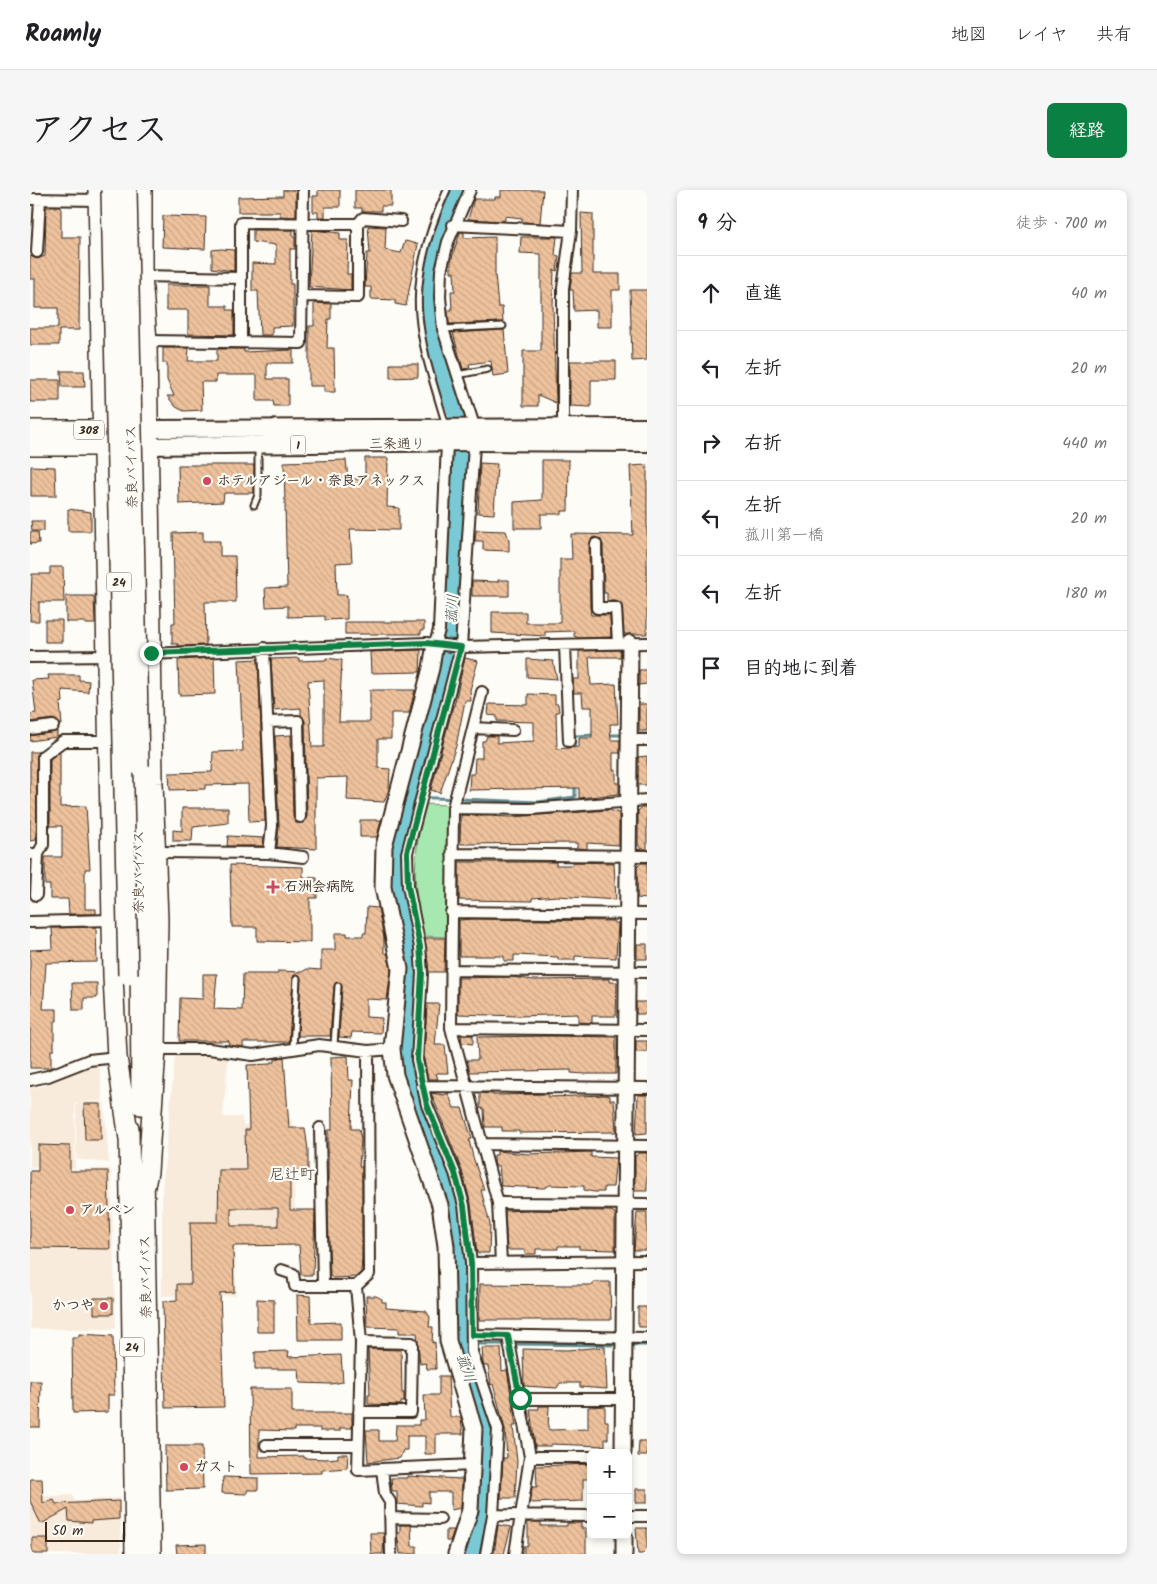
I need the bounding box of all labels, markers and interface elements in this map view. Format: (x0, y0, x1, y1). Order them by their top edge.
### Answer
text: Roamly (25, 15, 101, 54)
text: 地図 (951, 21, 987, 50)
text: レイヤ (1015, 21, 1068, 50)
text: 共有 (1096, 21, 1132, 50)
button: 経路 (1047, 103, 1127, 158)
text: アクセス (30, 104, 168, 160)
text: 9 分 (697, 207, 737, 240)
text: 徒歩 · 700 m (1016, 211, 1107, 236)
icon: ahead (697, 279, 725, 307)
text: 直進 (744, 279, 782, 309)
text: 40 m (1071, 281, 1107, 306)
icon: left (697, 354, 725, 382)
text: 左折 (744, 354, 782, 384)
text: 20 m (1071, 356, 1107, 381)
road number: 308 (74, 420, 104, 440)
street label: 奈良バイパス (120, 425, 144, 509)
icon: right (697, 429, 725, 457)
text: 右折 (744, 429, 782, 459)
text: 440 m (1062, 431, 1107, 456)
street label: 三条通り (369, 433, 425, 455)
road number: 1 (290, 436, 306, 454)
place label: ホテルアジール・奈良アネックス (217, 470, 425, 492)
marker: ホテルアジール・奈良アネックス (201, 475, 213, 487)
text: 左折 (744, 491, 782, 521)
icon: left (697, 504, 725, 532)
text: 20 m (1071, 506, 1107, 531)
text: 菰川第一橋 (744, 523, 824, 548)
road number: 24 (106, 572, 132, 592)
icon: left (697, 579, 725, 607)
text: 左折 (744, 579, 782, 609)
text: 180 m (1065, 581, 1107, 606)
water label: 菰川 (440, 593, 466, 625)
route end (140, 642, 163, 665)
icon: arrive (697, 654, 725, 682)
text: 目的地に到着 (744, 654, 858, 684)
street label: 奈良バイパス (128, 830, 150, 914)
place label: 石洲会病院 (284, 876, 354, 898)
marker: 石洲会病院 (266, 880, 280, 894)
district label: 尼辻町 (269, 1163, 315, 1187)
place label: アルペン (80, 1199, 135, 1221)
marker: アルペン (64, 1204, 76, 1216)
street label: 奈良バイパス (134, 1235, 158, 1319)
place label: かつや (52, 1295, 94, 1317)
marker: かつや (98, 1300, 110, 1312)
road number: 24 (120, 1338, 144, 1356)
water label: 菰川 (449, 1350, 481, 1386)
route start (509, 1387, 532, 1410)
map controls (587, 1449, 632, 1539)
button: + (587, 1449, 632, 1494)
place label: ガスト (194, 1456, 237, 1478)
marker: ガスト (178, 1461, 190, 1473)
button: − (587, 1494, 632, 1539)
scale bar (45, 1519, 125, 1542)
text: 50 m (52, 1520, 83, 1542)

